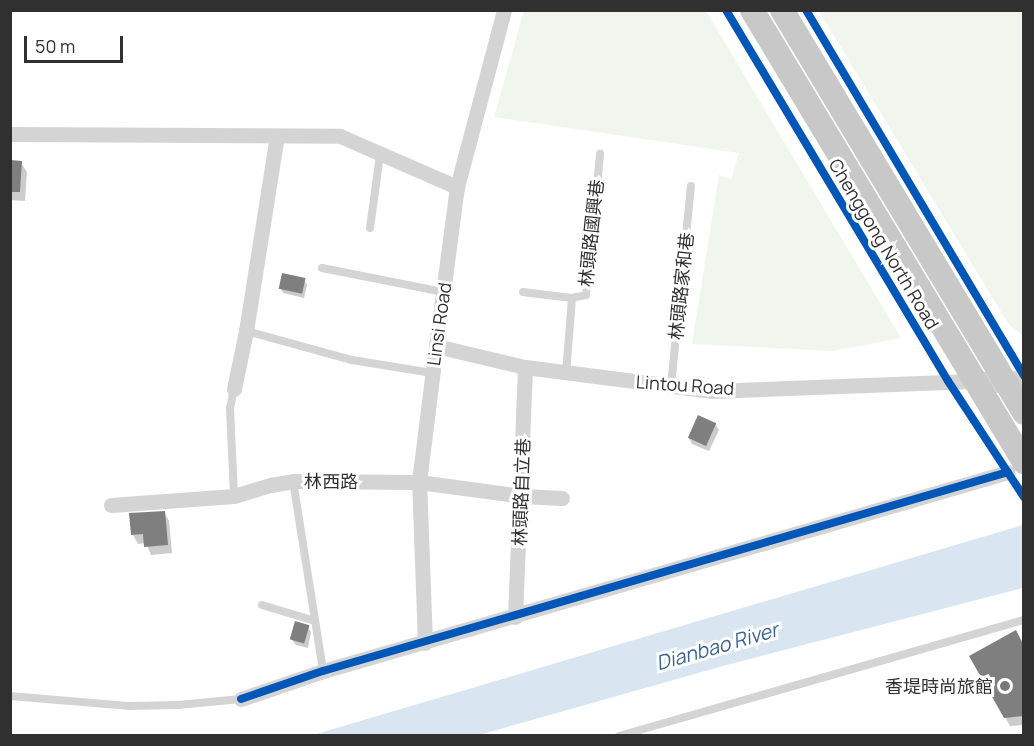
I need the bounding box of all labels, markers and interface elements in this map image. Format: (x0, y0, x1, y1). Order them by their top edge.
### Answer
scale bar (27, 24, 126, 62)
text: 50 m (35, 34, 75, 58)
street label: Chenggong North Road (825, 155, 943, 333)
street label: 林頭路國興巷 (575, 178, 607, 288)
street label: 林頭路家和巷 (665, 231, 697, 341)
street label: Linsi Road (422, 281, 456, 367)
street label: Lintou Road (635, 371, 735, 399)
street label: 林頭路自立巷 (508, 438, 534, 546)
street label: 林西路 (304, 470, 358, 492)
water label: Dianbao River (653, 617, 781, 675)
place label: 香堤時尚旅館 (885, 675, 993, 697)
marker: 香堤時尚旅館 (998, 679, 1012, 693)

